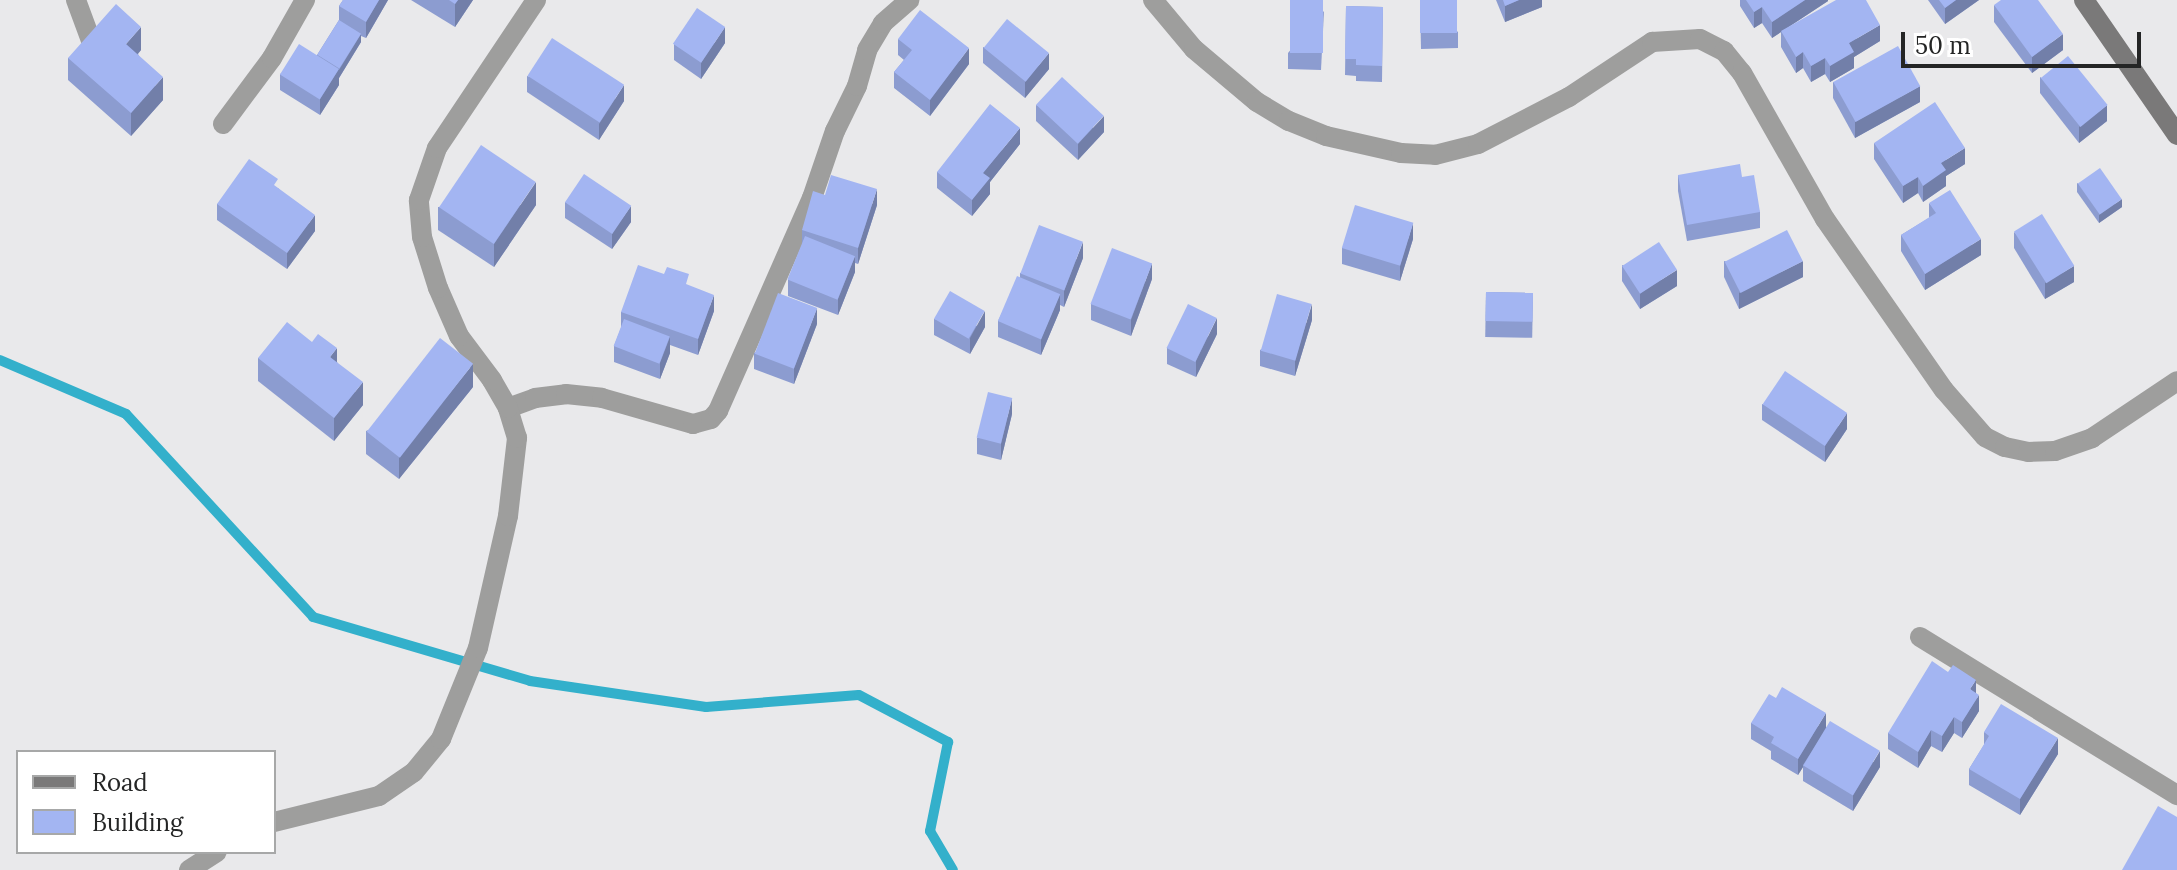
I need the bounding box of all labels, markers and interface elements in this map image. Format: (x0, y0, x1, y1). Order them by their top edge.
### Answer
scale bar (1905, 16, 2145, 66)
text: 50 m (1915, 30, 1971, 61)
legend (16, 750, 276, 854)
text: Road (92, 767, 148, 798)
text: Building (92, 807, 183, 838)

